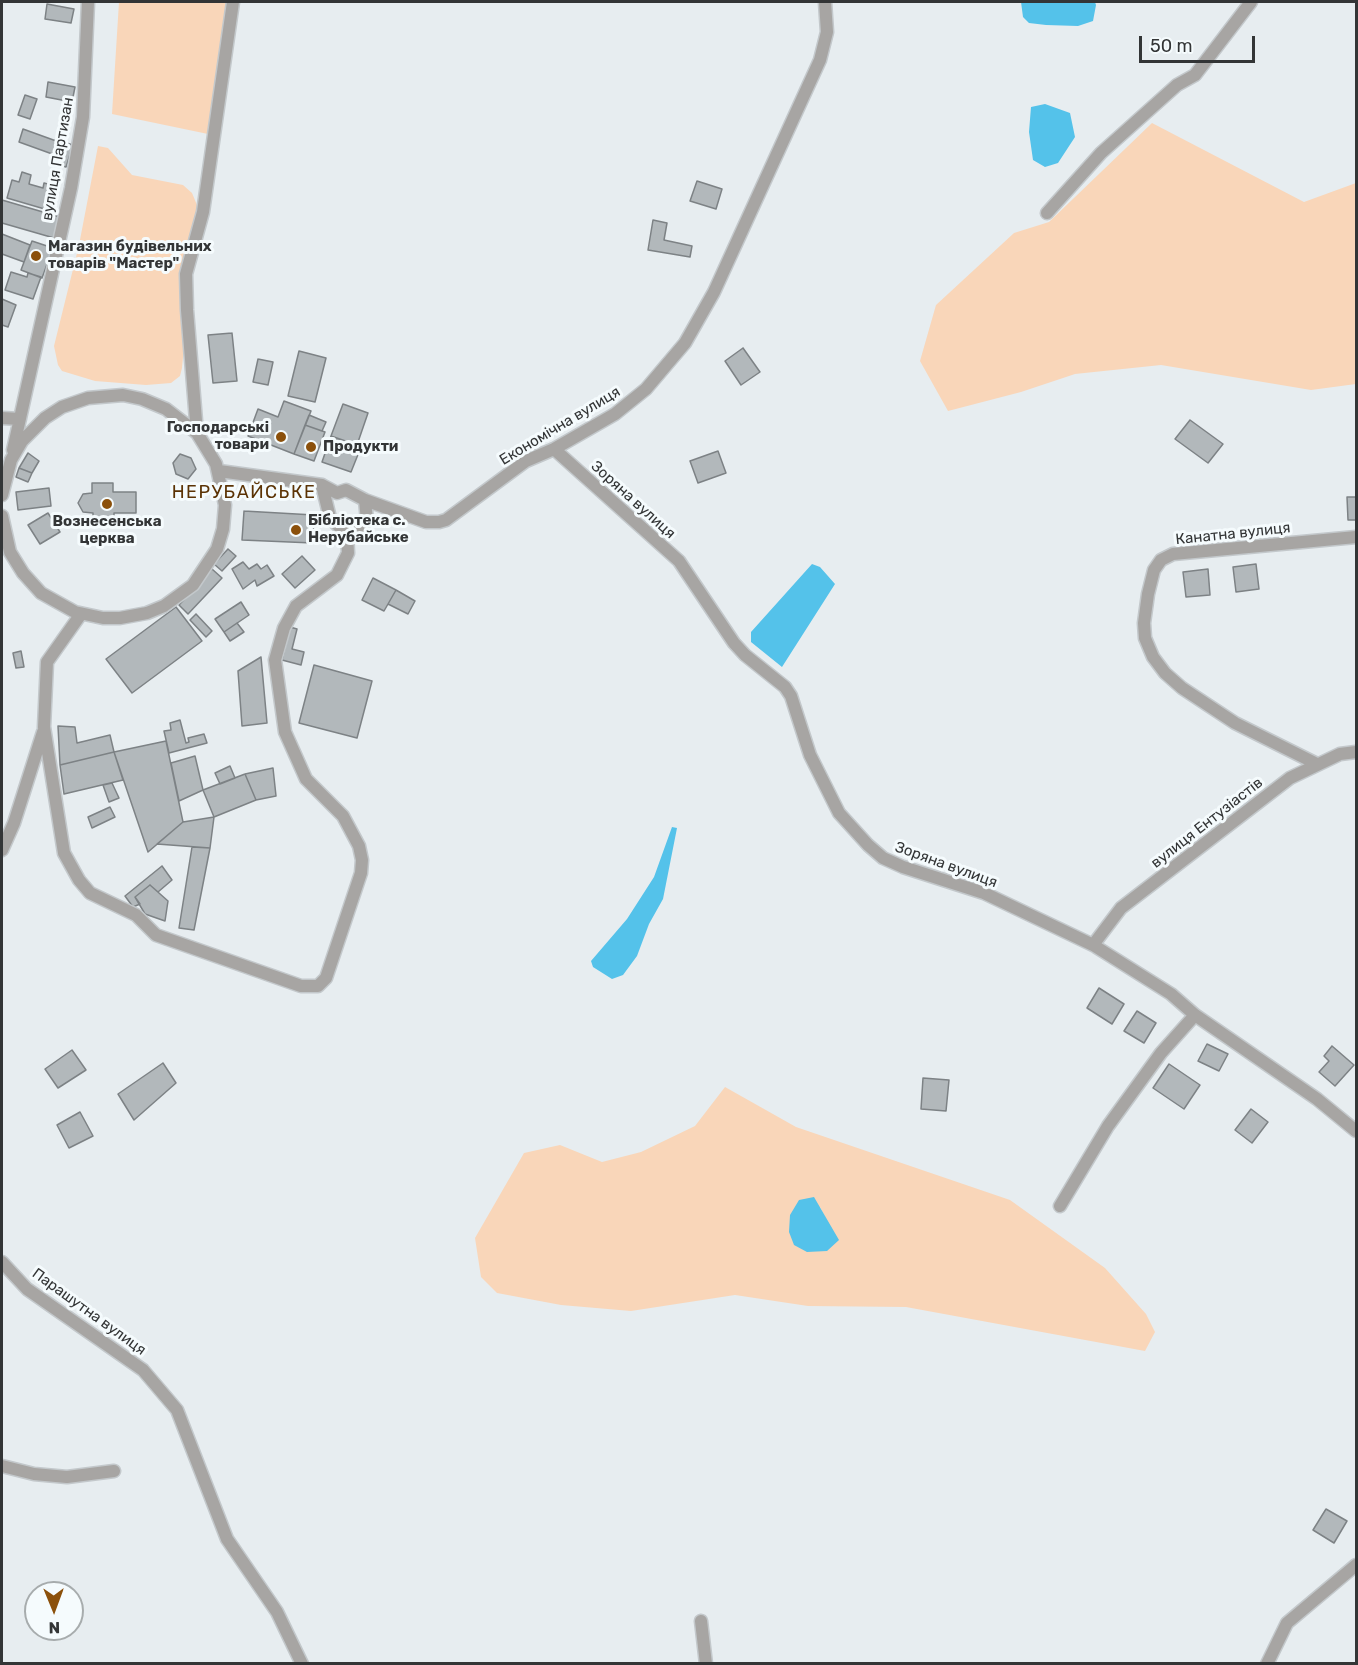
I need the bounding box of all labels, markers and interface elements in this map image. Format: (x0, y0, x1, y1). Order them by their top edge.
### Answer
scale bar (1142, 24, 1258, 62)
text: 50 m (1150, 35, 1193, 57)
street label: вулиця Партизан (38, 96, 78, 222)
place label: Магазин будівельних товарів "Мастер" (48, 238, 212, 273)
marker: Магазин будівельних товарів "Мастер" (29, 249, 43, 263)
street label: Економічна вулиця (496, 383, 624, 469)
place label: Господарські товари (167, 419, 269, 454)
marker: Господарські товари (274, 430, 288, 444)
place label: Продукти (323, 438, 398, 456)
marker: Продукти (304, 440, 318, 454)
street label: Зоряна вулиця (587, 457, 679, 543)
district label: НЕРУБАЙСЬКЕ (172, 482, 316, 504)
marker: Вознесенська церква (100, 497, 114, 511)
place label: Бібліотека с. Нерубайське (308, 512, 409, 547)
place label: Вознесенська церква (52, 513, 162, 548)
street label: Канатна вулиця (1175, 519, 1291, 549)
marker: Бібліотека с. Нерубайське (289, 523, 303, 537)
street label: вулиця Ентузіастів (1148, 774, 1266, 872)
street label: Зоряна вулиця (892, 838, 1000, 892)
street label: Парашутна вулиця (29, 1265, 149, 1359)
north arrow (24, 1581, 84, 1641)
text: N (48, 1618, 60, 1637)

